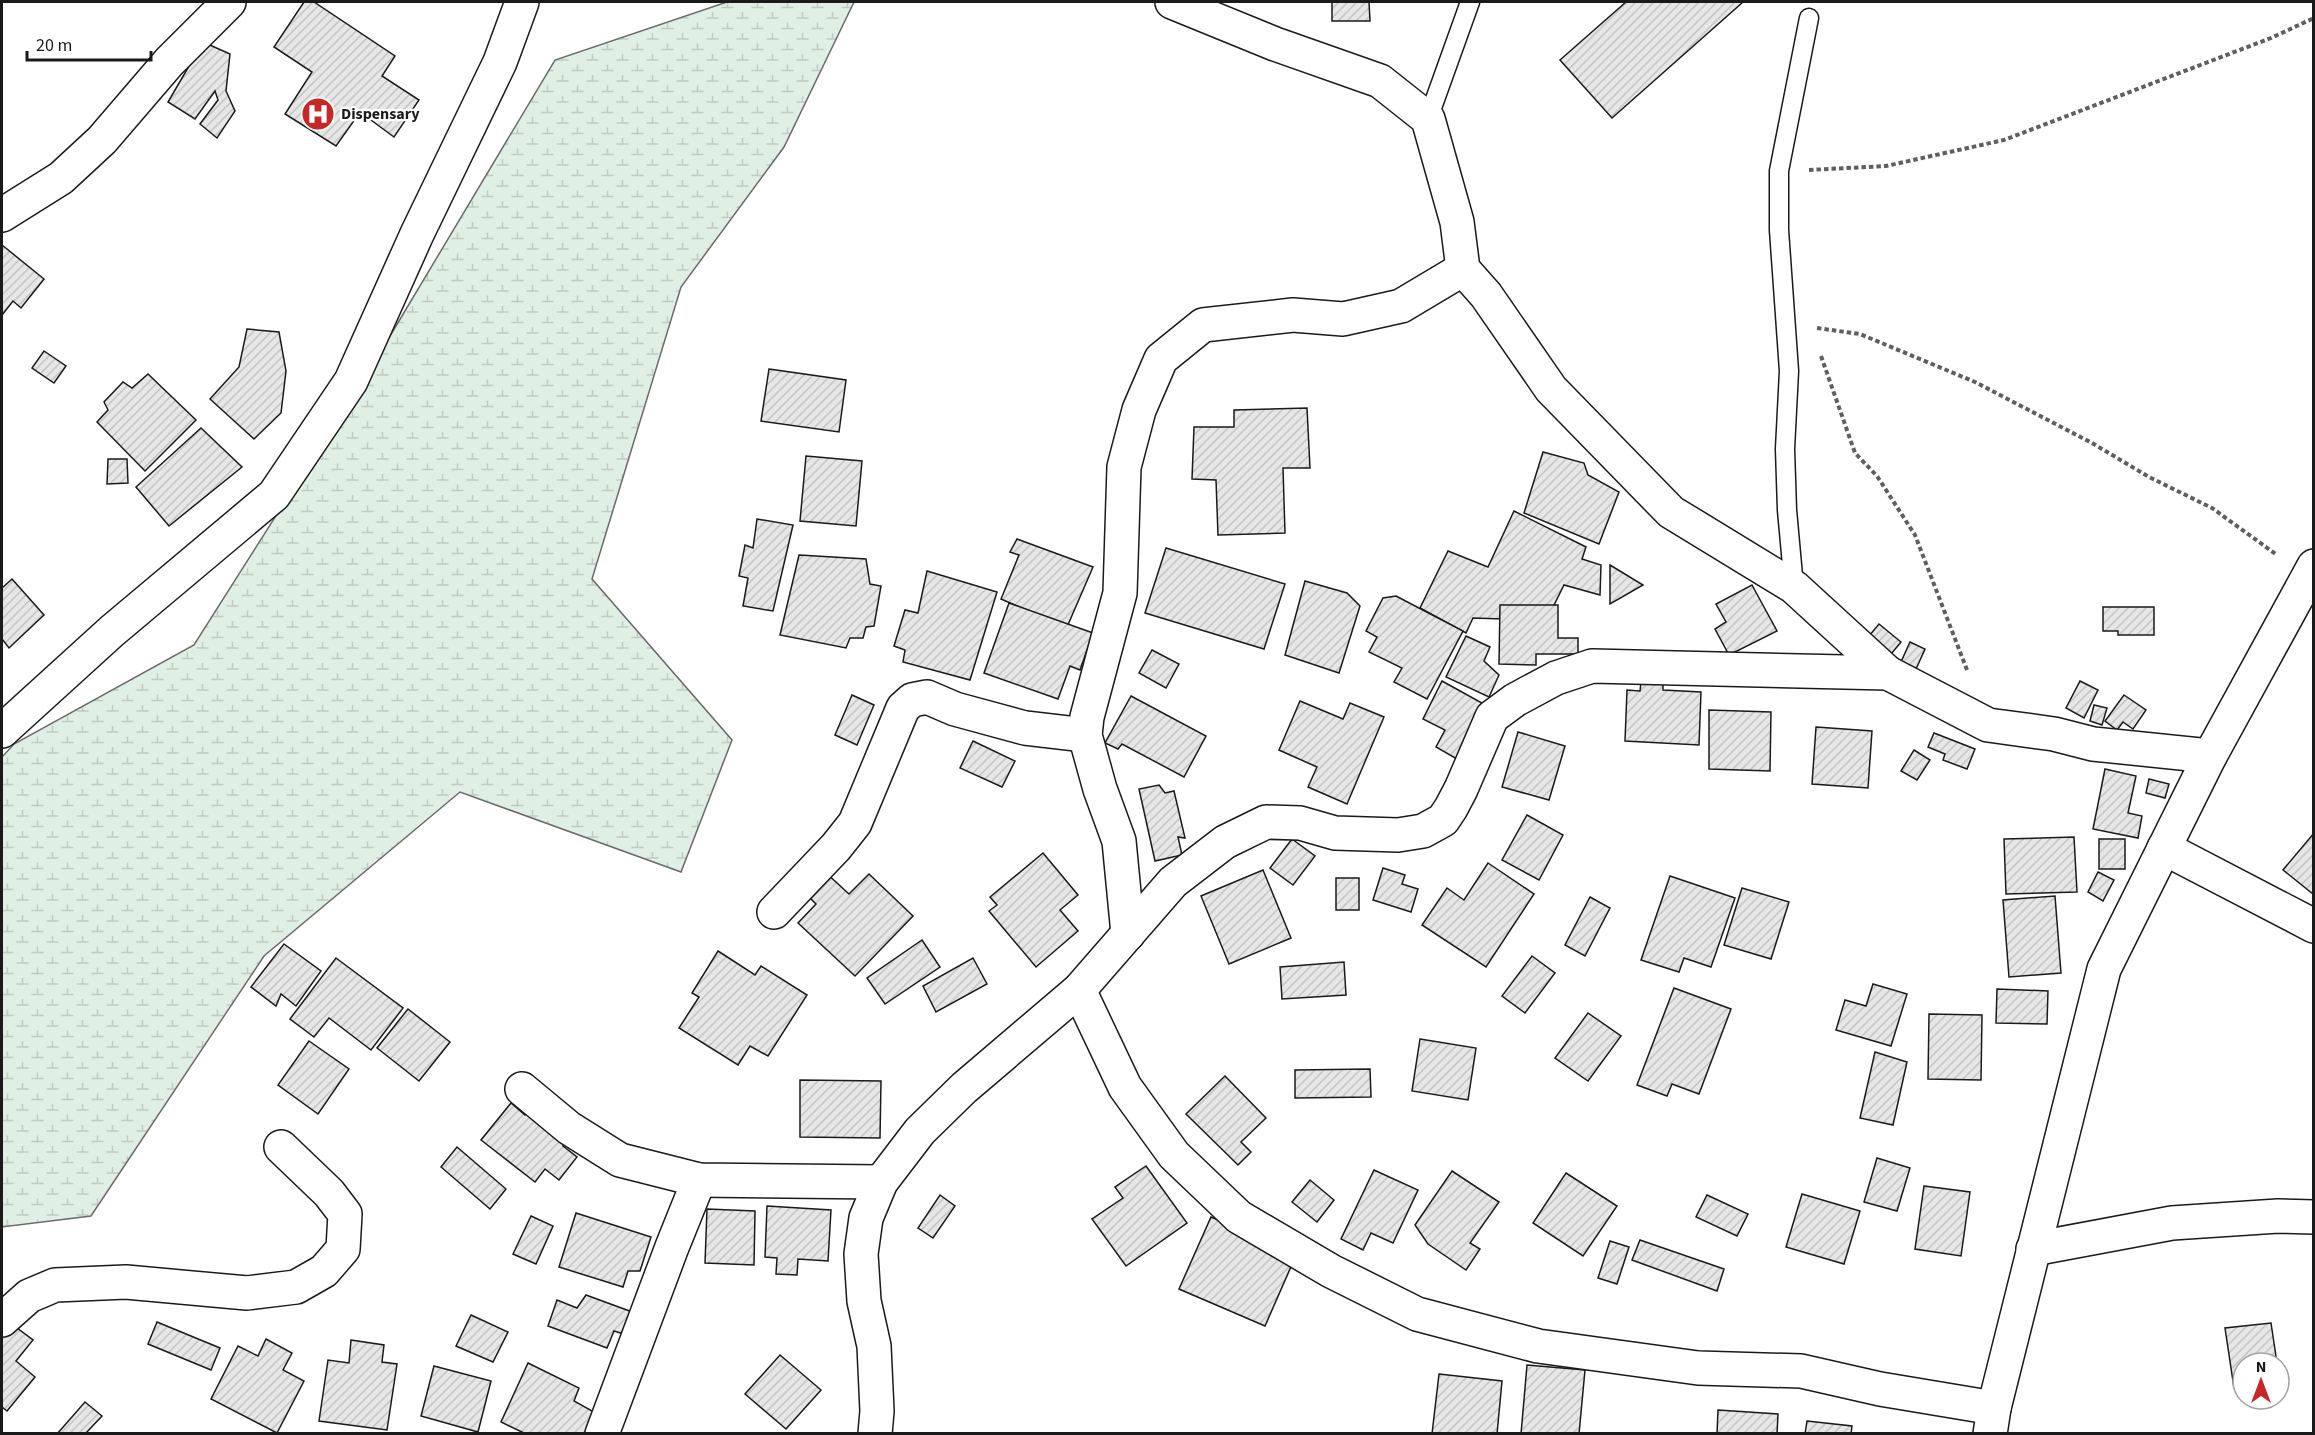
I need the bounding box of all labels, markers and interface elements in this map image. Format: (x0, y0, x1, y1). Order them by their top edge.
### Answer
scale bar (27, 24, 152, 62)
text: 20 m (36, 33, 72, 58)
hospital icon: Dispensary (300, 96, 336, 132)
place label: Dispensary (341, 103, 420, 125)
north arrow (2231, 1351, 2291, 1411)
text: N (2256, 1356, 2266, 1378)

